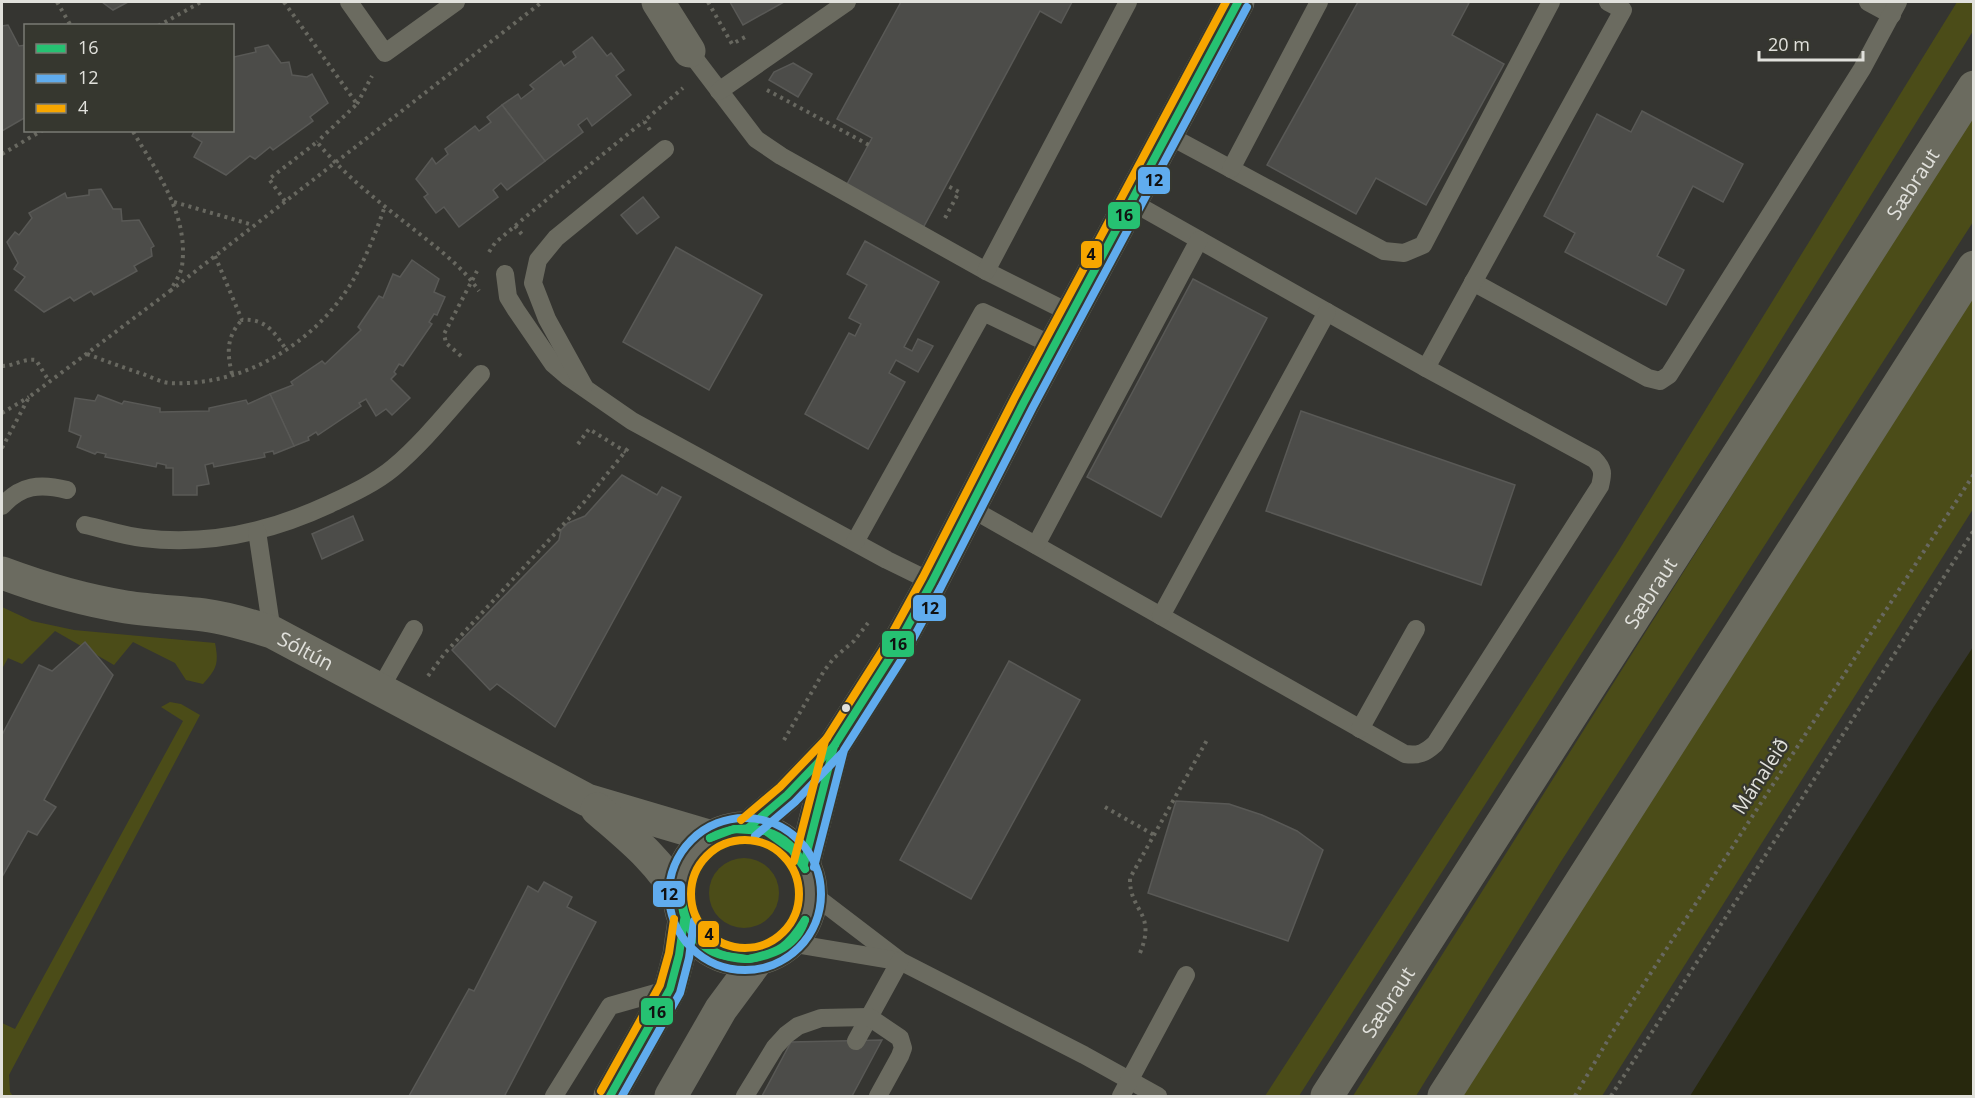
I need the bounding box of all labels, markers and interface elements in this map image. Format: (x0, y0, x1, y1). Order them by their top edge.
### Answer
legend (24, 24, 234, 132)
scale bar (1759, 24, 1862, 62)
text: 20 m (1768, 32, 1810, 56)
text: 16 (78, 35, 99, 59)
text: 12 (78, 65, 99, 89)
text: 4 (78, 95, 88, 119)
street label: Sæbraut (1879, 143, 1945, 224)
line badge: 12 (1137, 166, 1171, 195)
text: 12 (1145, 169, 1163, 191)
line badge: 16 (1107, 201, 1141, 230)
text: 16 (1115, 204, 1133, 226)
line badge: 4 (1080, 240, 1103, 269)
text: 4 (1086, 243, 1096, 265)
street label: Sæbraut (1617, 552, 1683, 633)
line badge: 12 (912, 594, 947, 622)
text: 12 (921, 597, 939, 619)
street label: Sóltún (273, 624, 339, 676)
line badge: 16 (881, 630, 915, 658)
text: 16 (889, 633, 907, 655)
unlabelled marker (840, 702, 852, 714)
street label: Mánaleið (1725, 733, 1795, 819)
line badge: 12 (652, 880, 686, 908)
text: 12 (660, 883, 678, 905)
line badge: 4 (697, 920, 720, 948)
text: 4 (704, 923, 714, 945)
street label: Sæbraut (1355, 961, 1420, 1042)
line badge: 16 (640, 997, 674, 1026)
text: 16 (648, 1001, 666, 1023)

